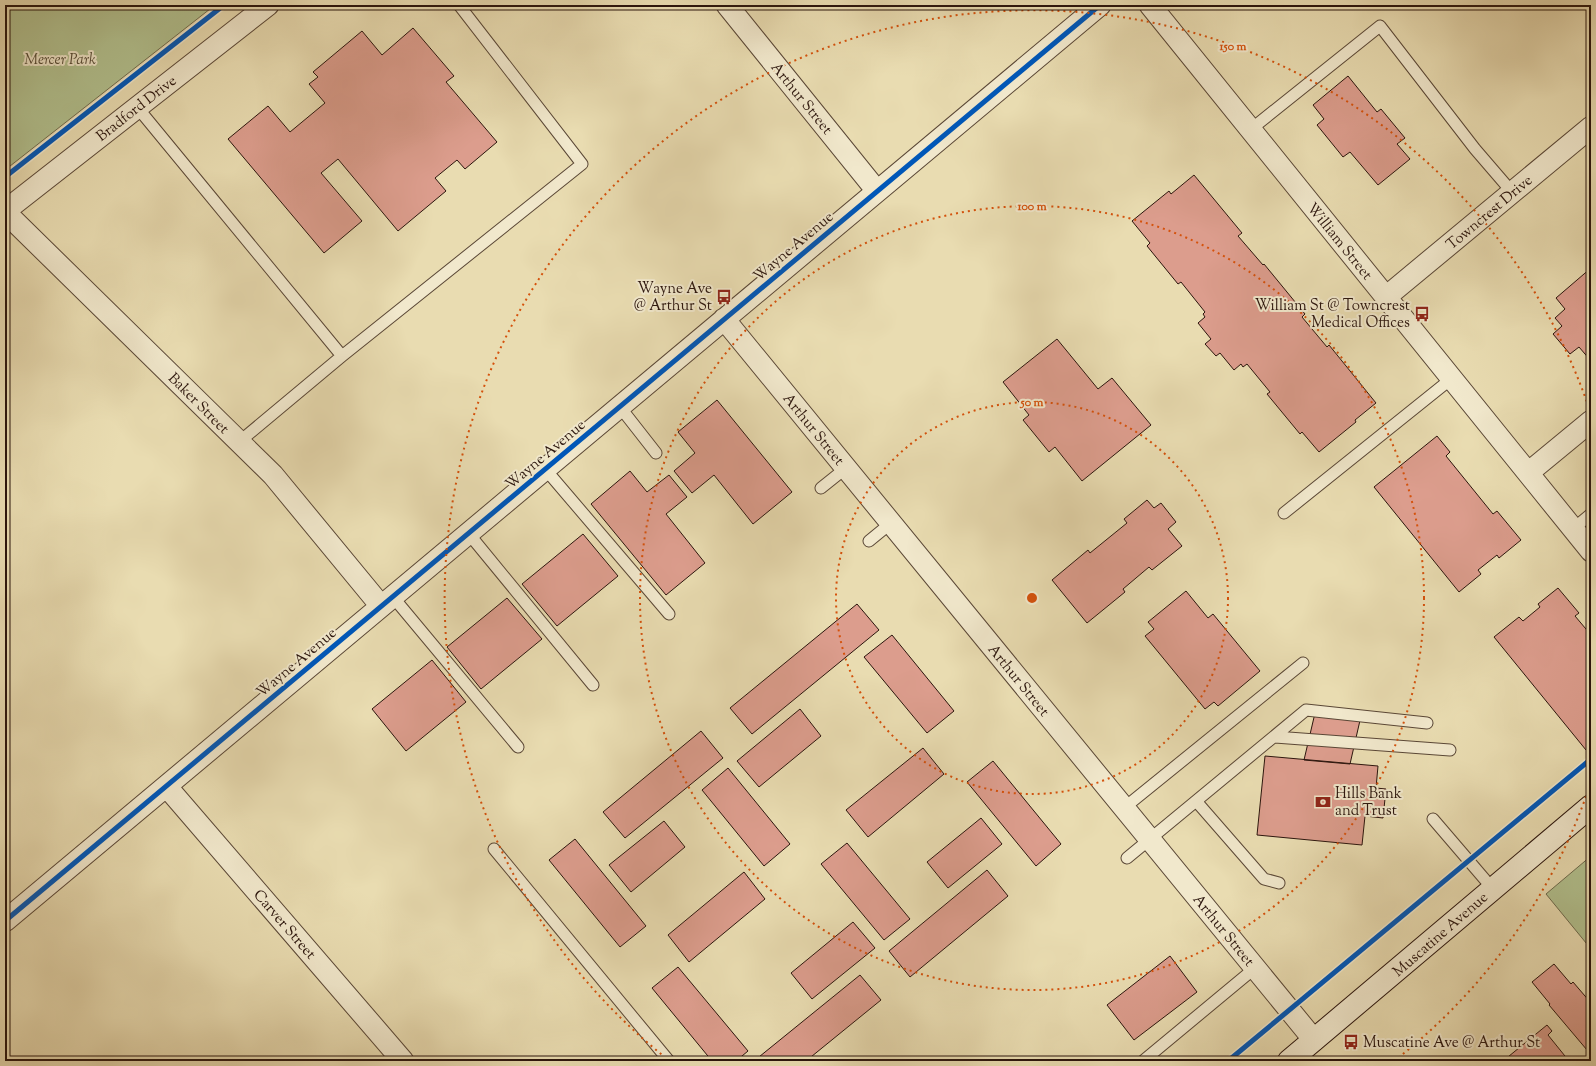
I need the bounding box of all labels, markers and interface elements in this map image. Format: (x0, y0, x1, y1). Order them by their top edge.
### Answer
text: 150 m (1218, 38, 1247, 56)
park label: Mercer Park (24, 50, 96, 71)
street label: Arthur Street (765, 58, 837, 140)
street label: Bradford Drive (92, 71, 182, 147)
street label: Towncrest Drive (1442, 171, 1538, 255)
text: 100 m (1016, 198, 1047, 216)
street label: William Street (1301, 199, 1377, 285)
street label: Wayne Avenue (749, 207, 839, 287)
place label: Wayne Ave @ Arthur St (634, 279, 712, 317)
bus stop icon: Wayne Ave @ Arthur St (715, 288, 733, 306)
place label: William St @ Towncrest Medical Offices (1255, 296, 1410, 334)
bus stop icon: William St @ Towncrest Medical Offices (1413, 305, 1431, 323)
street label: Baker Street (163, 369, 233, 439)
street label: Arthur Street (777, 389, 849, 471)
text: 50 m (1020, 394, 1044, 412)
street label: Wayne Avenue (501, 415, 591, 495)
centre of rings (1025, 591, 1039, 605)
street label: Wayne Avenue (252, 623, 342, 703)
street label: Arthur Street (982, 640, 1054, 722)
place label: Hills Bank and Trust (1335, 784, 1402, 822)
bank icon: Hills Bank and Trust (1314, 793, 1332, 811)
street label: Carver Street (248, 886, 320, 964)
street label: Muscatine Avenue (1389, 888, 1493, 982)
street label: Arthur Street (1187, 890, 1259, 972)
bus stop icon: Muscatine Ave @ Arthur St (1342, 1033, 1360, 1051)
place label: Muscatine Ave @ Arthur St (1363, 1033, 1540, 1054)

